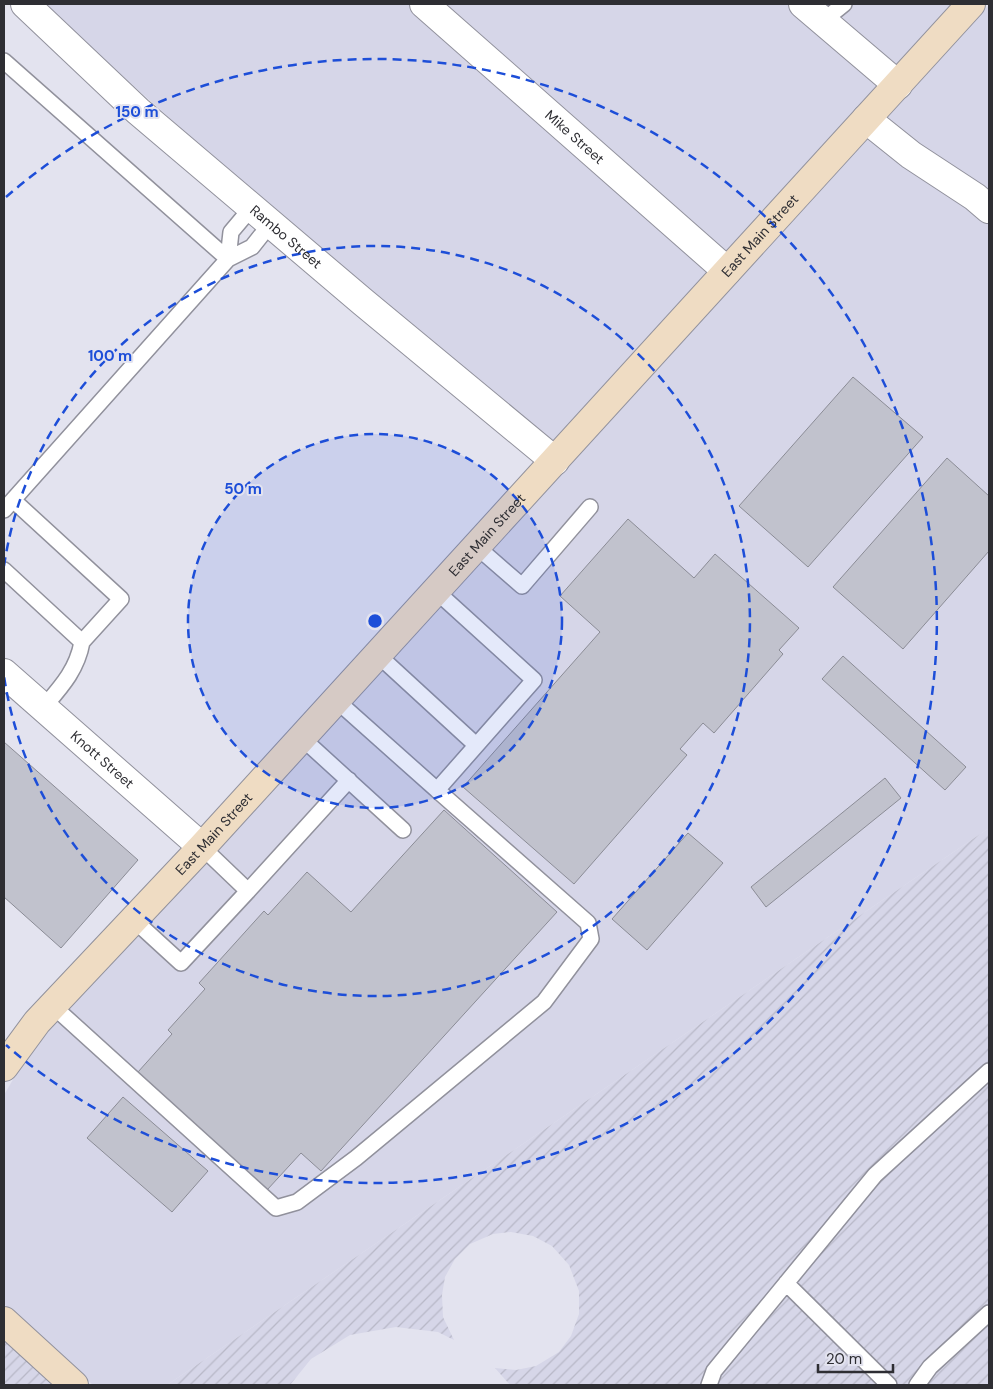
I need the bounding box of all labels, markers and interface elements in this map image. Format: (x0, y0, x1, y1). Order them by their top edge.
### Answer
text: 150 m (116, 102, 159, 122)
street label: Mike Street (541, 106, 608, 168)
street label: East Main Street (718, 190, 802, 281)
street label: Rambo Street (247, 201, 326, 272)
text: 100 m (88, 346, 132, 366)
text: 50 m (224, 479, 262, 499)
street label: East Main Street (445, 490, 529, 580)
centre of rings (366, 612, 384, 630)
street label: Knott Street (67, 727, 138, 792)
street label: East Main Street (171, 789, 256, 879)
scale bar (818, 1342, 893, 1374)
text: 20 m (826, 1349, 862, 1369)

